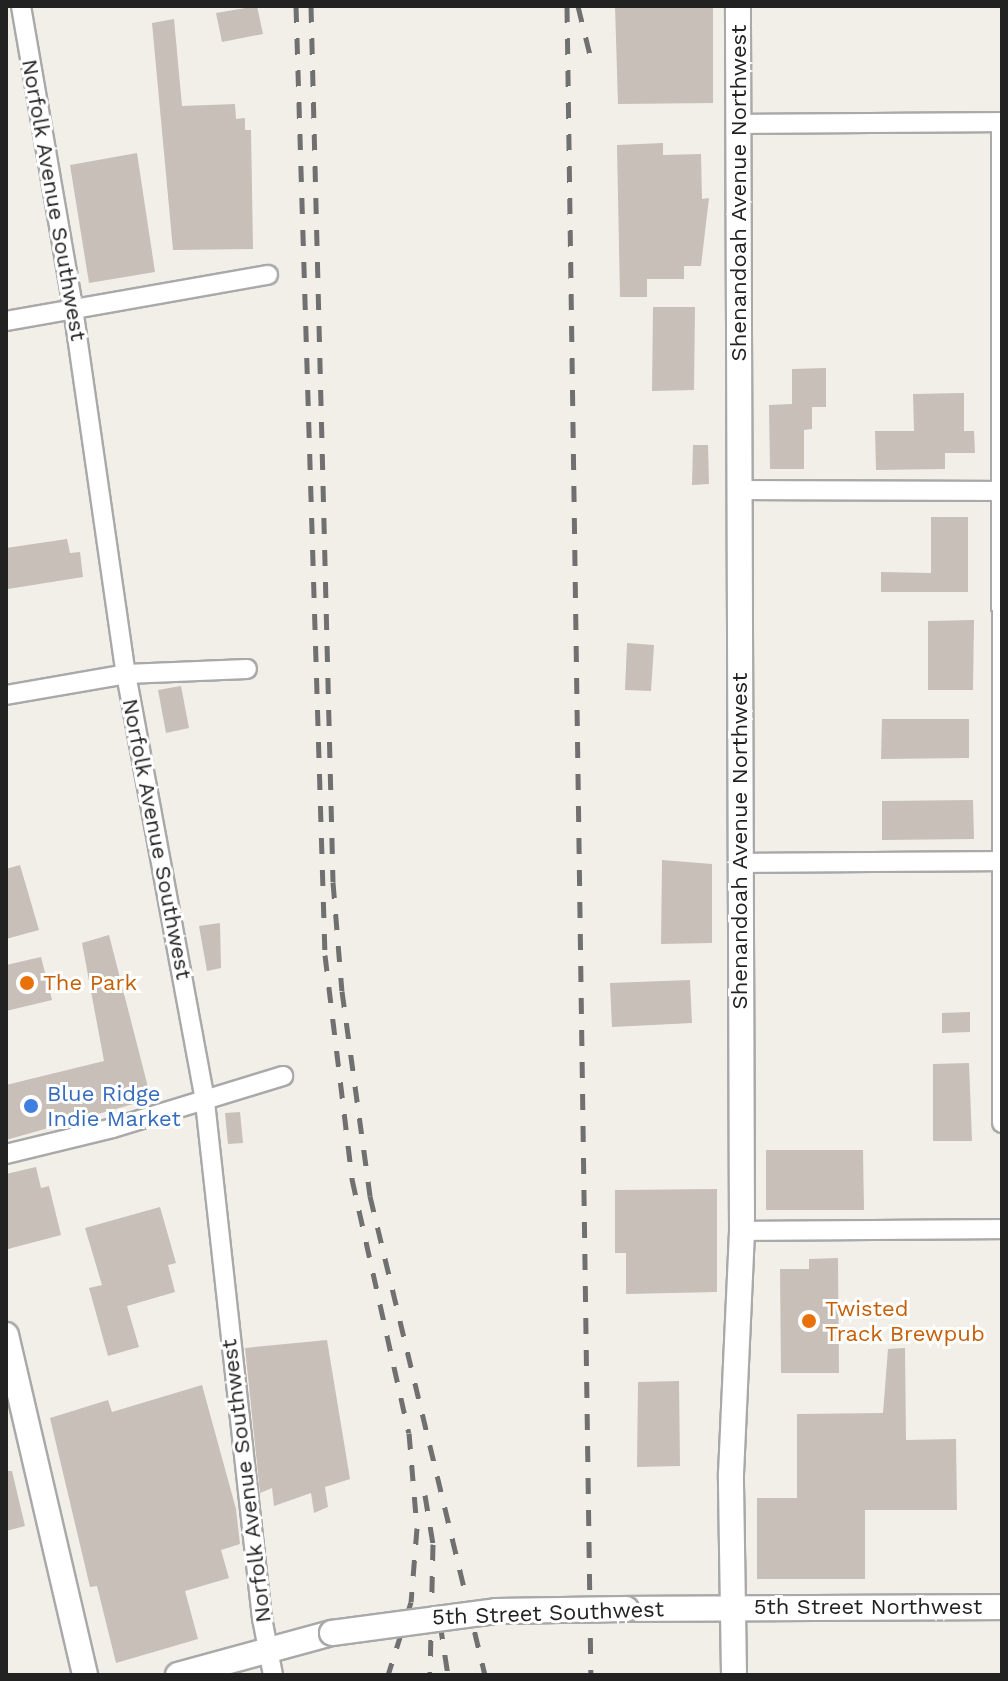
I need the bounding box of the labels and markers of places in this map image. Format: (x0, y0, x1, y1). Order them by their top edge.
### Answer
place label: The Park (43, 970, 137, 996)
marker: The Park (18, 974, 36, 992)
place label: Blue Ridge Indie Market (47, 1080, 181, 1132)
marker: Blue Ridge Indie Market (22, 1097, 40, 1115)
place label: Twisted Track Brewpub (825, 1295, 985, 1346)
marker: Twisted Track Brewpub (800, 1312, 818, 1330)

